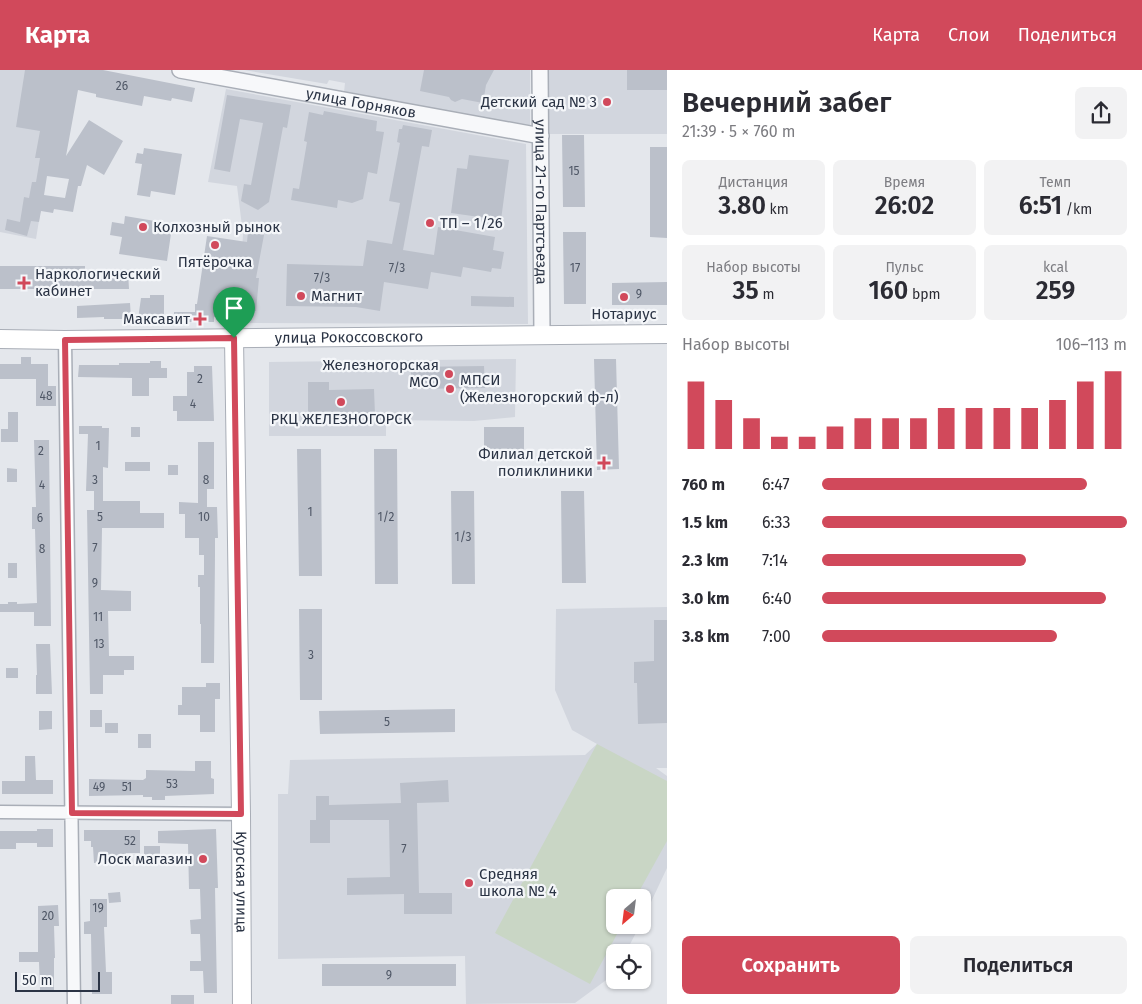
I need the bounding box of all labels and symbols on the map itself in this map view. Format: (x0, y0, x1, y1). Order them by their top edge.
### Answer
house number: 26 (116, 79, 128, 93)
street label: улица Горняков (304, 84, 418, 122)
place label: Детский сад № 3 (480, 93, 597, 111)
marker: Детский сад № 3 (601, 96, 613, 108)
street label: улица 21-го Партсъезда (531, 119, 551, 285)
house number: 15 (568, 164, 580, 178)
place label: ТП – 1/26 (440, 214, 503, 232)
marker: ТП – 1/26 (424, 217, 436, 229)
place label: Колхозный рынок (153, 218, 280, 236)
marker: Колхозный рынок (137, 221, 149, 233)
marker: Пятёрочка (209, 239, 221, 251)
place label: Пятёрочка (178, 253, 252, 271)
house number: 7/3 (389, 261, 405, 275)
house number: 17 (570, 261, 580, 275)
place label: Наркологический кабинет (35, 265, 161, 300)
house number: 7/3 (314, 271, 330, 285)
marker: Наркологический кабинет (17, 276, 31, 290)
pin (213, 287, 255, 338)
place label: Магнит (311, 287, 362, 305)
house number: 9 (636, 287, 642, 301)
marker: Магнит (295, 290, 307, 302)
marker: Нотариус (618, 291, 630, 303)
place label: Нотариус (591, 305, 657, 323)
place label: Максавит (123, 310, 190, 328)
marker: Максавит (194, 313, 206, 325)
street label: улица Рокоссовского (275, 327, 423, 347)
place label: Железногорская МСО (322, 356, 439, 391)
marker: Железногорская МСО (443, 368, 455, 380)
place label: МПСИ (Железногорский ф-л) (460, 371, 619, 406)
house number: 2 (197, 372, 203, 386)
marker: МПСИ (Железногорский ф-л) (444, 383, 456, 395)
house number: 48 (40, 389, 53, 403)
marker: РКЦ ЖЕЛЕЗНОГОРСК (335, 396, 347, 408)
house number: 4 (190, 397, 197, 411)
place label: РКЦ ЖЕЛЕЗНОГОРСК (271, 410, 412, 428)
house number: 1 (95, 439, 101, 453)
house number: 2 (38, 444, 44, 458)
place label: Филиал детской поликлиники (478, 445, 593, 480)
marker: Филиал детской поликлиники (597, 456, 611, 470)
house number: 3 (92, 473, 98, 487)
house number: 8 (203, 473, 210, 487)
house number: 4 (39, 478, 46, 492)
house number: 1 (307, 505, 313, 519)
house number: 5 (97, 510, 103, 524)
house number: 10 (198, 510, 210, 524)
house number: 1/2 (378, 510, 395, 524)
house number: 6 (37, 511, 43, 525)
house number: 1/3 (454, 530, 472, 544)
house number: 7 (92, 541, 98, 555)
house number: 8 (39, 542, 46, 556)
house number: 9 (92, 576, 98, 590)
house number: 11 (93, 610, 103, 624)
house number: 13 (93, 637, 105, 651)
house number: 3 (308, 648, 314, 662)
house number: 5 (384, 715, 390, 729)
house number: 53 (166, 777, 178, 791)
house number: 49 (93, 780, 105, 794)
house number: 51 (122, 780, 132, 794)
street label: Курская улица (232, 831, 251, 933)
house number: 52 (124, 834, 136, 848)
house number: 7 (401, 842, 407, 856)
place label: Лоск магазин (98, 850, 193, 868)
marker: Лоск магазин (197, 853, 209, 865)
place label: Средняя школа № 4 (479, 865, 557, 900)
marker: Средняя школа № 4 (463, 877, 475, 889)
north arrow (606, 889, 651, 934)
house number: 19 (92, 901, 104, 915)
house number: 20 (42, 909, 55, 923)
house number: 9 (386, 968, 392, 982)
scale bar (15, 969, 100, 992)

